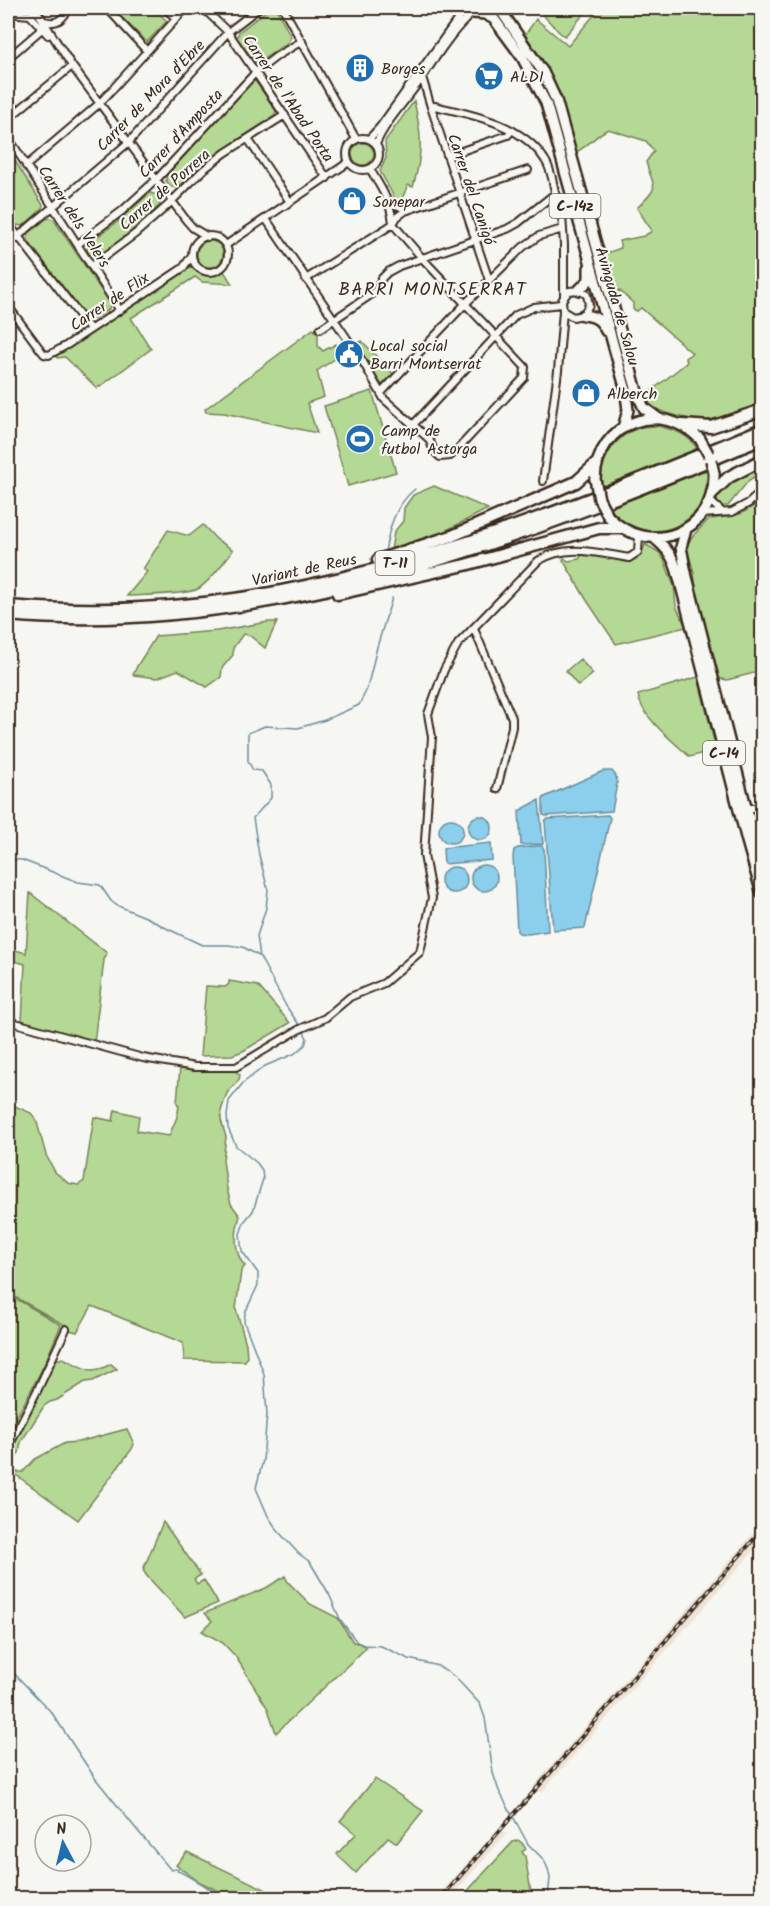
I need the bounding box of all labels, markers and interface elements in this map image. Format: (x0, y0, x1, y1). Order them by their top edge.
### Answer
street label: Carrer de l'Abad Porta (236, 30, 340, 168)
street label: Carrer de Mora d'Ebre (91, 34, 211, 158)
building icon: Borges (344, 52, 376, 84)
place label: Borges (381, 57, 426, 82)
supermarket icon: ALDI (473, 60, 505, 92)
place label: ALDI (510, 65, 544, 90)
street label: Carrer d'Amposta (133, 84, 229, 185)
street label: Carrer del Canigó (440, 130, 502, 249)
street label: Carrer de Porrera (113, 143, 216, 237)
street label: Carrer dels Velers (31, 161, 116, 273)
shop icon: Sonepar (336, 185, 368, 217)
place label: Sonepar (373, 190, 427, 215)
road number: C-14z (550, 194, 600, 218)
street label: Avinguda de Salou (588, 244, 646, 369)
street label: Carrer de Flix (65, 266, 156, 338)
district label: BARRI MONTSERRAT (339, 276, 527, 305)
place label: Local social Barri Montserrat (370, 334, 482, 377)
public building icon: Local social Barri Montserrat (333, 338, 365, 370)
shop icon: Alberch (570, 377, 602, 409)
place label: Alberch (607, 382, 657, 407)
place label: Camp de futbol Astorga (381, 419, 477, 462)
sports icon: Camp de futbol Astorga (344, 423, 376, 455)
street label: Variant de Reus (250, 547, 359, 594)
road number: T-11 (376, 551, 414, 575)
road number: C-14 (703, 741, 745, 765)
north arrow (33, 1813, 93, 1873)
text: N (55, 1817, 68, 1843)

